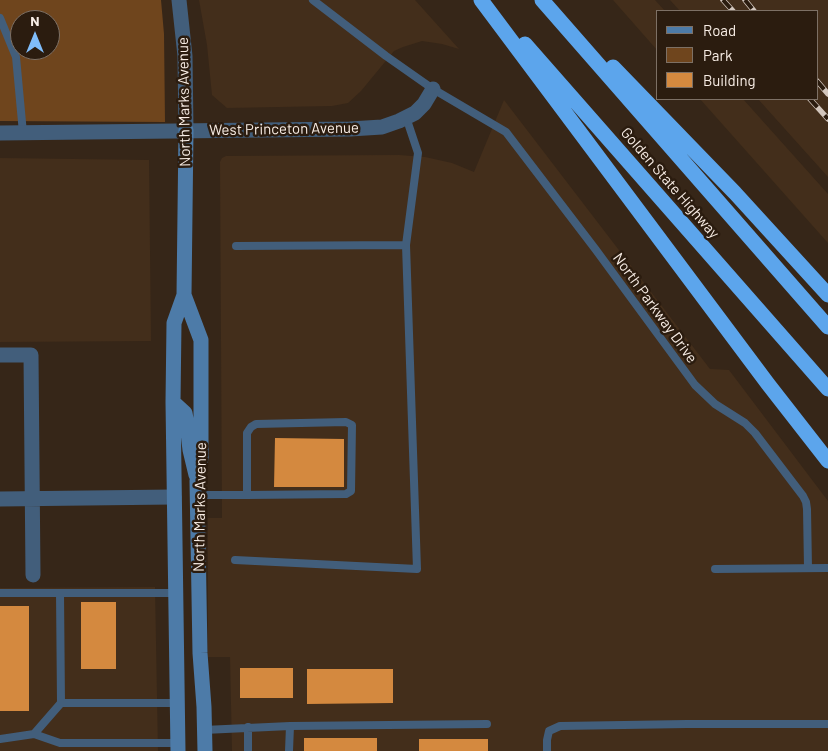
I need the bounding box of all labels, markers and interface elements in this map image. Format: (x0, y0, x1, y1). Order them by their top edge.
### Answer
north arrow (10, 10, 60, 60)
legend (656, 10, 818, 100)
text: N (30, 12, 40, 29)
text: Road (703, 21, 736, 39)
street label: North Marks Avenue (174, 37, 194, 167)
text: Park (703, 46, 732, 64)
text: Building (703, 71, 756, 89)
street label: West Princeton Avenue (209, 119, 359, 139)
street label: Golden State Highway (617, 124, 723, 242)
street label: North Parkway Drive (609, 249, 701, 367)
street label: North Marks Avenue (190, 442, 210, 572)

